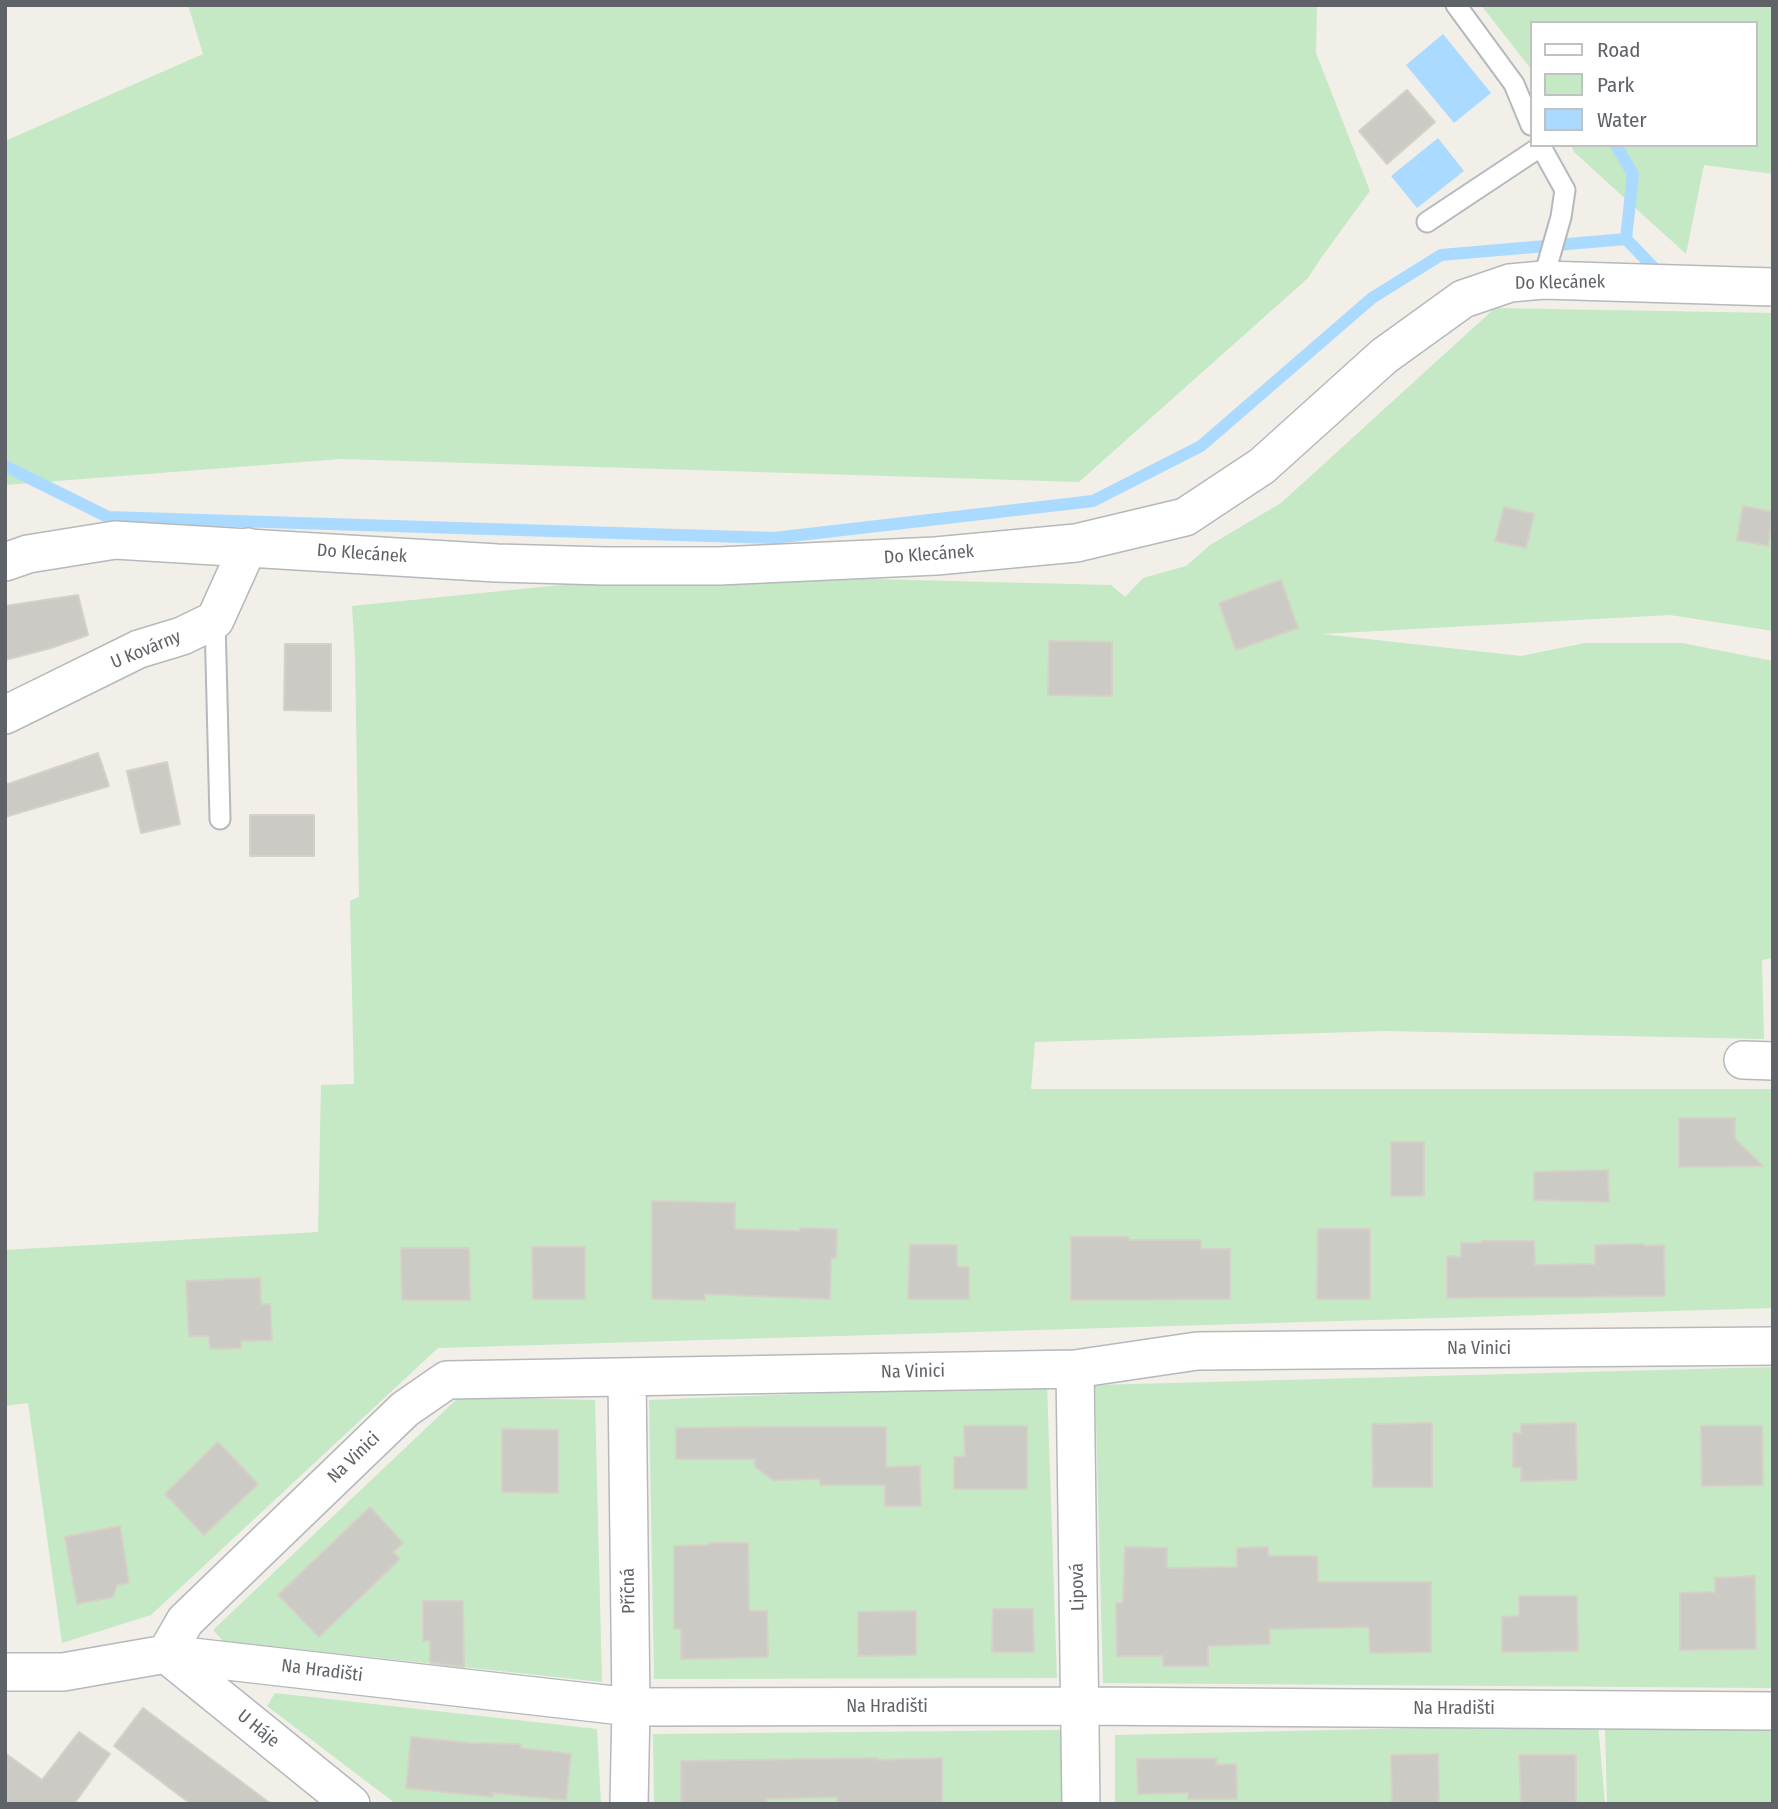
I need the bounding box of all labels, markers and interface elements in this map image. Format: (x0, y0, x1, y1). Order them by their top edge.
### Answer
legend (1530, 21, 1757, 147)
text: Road (1597, 37, 1641, 63)
text: Park (1597, 72, 1634, 98)
text: Water (1597, 107, 1647, 133)
street label: Do Klecánek (1515, 271, 1605, 295)
street label: Do Klecánek (316, 540, 408, 568)
street label: Do Klecánek (883, 541, 975, 569)
street label: U Kovárny (108, 626, 184, 674)
street label: Na Vinici (1447, 1338, 1511, 1360)
street label: Na Vinici (881, 1361, 945, 1383)
street label: Na Vinici (324, 1428, 384, 1488)
street label: Lipová (1067, 1563, 1089, 1611)
street label: Příčná (618, 1568, 640, 1614)
street label: Na Hradišti (280, 1655, 364, 1687)
street label: Na Hradišti (846, 1696, 928, 1718)
street label: Na Hradišti (1413, 1698, 1495, 1720)
street label: U Háje (233, 1706, 283, 1752)

